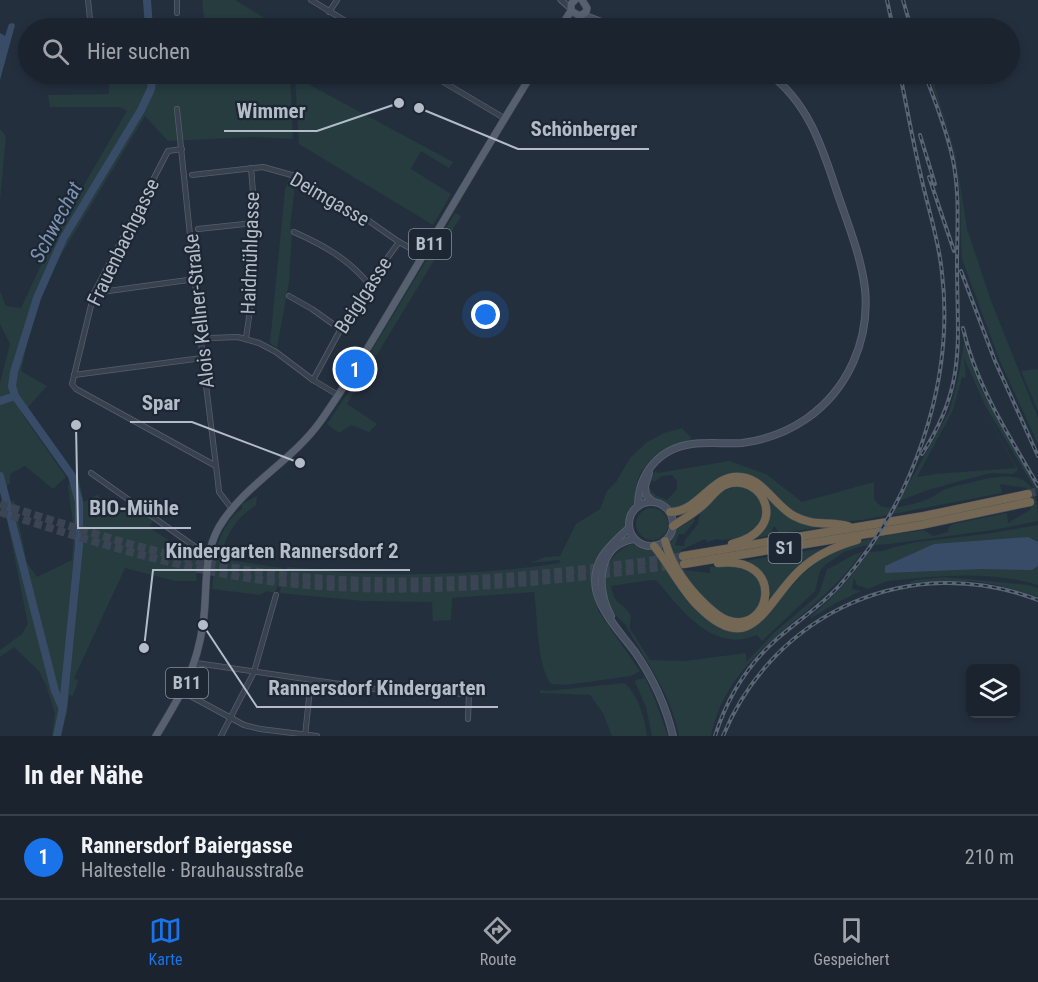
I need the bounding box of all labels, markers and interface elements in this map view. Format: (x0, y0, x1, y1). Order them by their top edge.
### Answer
search box (18, 18, 1020, 84)
icon: search (39, 35, 72, 68)
text: Hier suchen (87, 39, 190, 64)
callout: Wimmer (224, 92, 317, 131)
text: Wimmer (236, 99, 306, 123)
callout: Schönberger (518, 110, 649, 149)
text: Schönberger (531, 117, 637, 141)
street label: Deimgasse (286, 167, 374, 231)
street label: Frauenbachgasse (82, 174, 164, 310)
water label: Schwechat (25, 177, 88, 266)
street label: Haidmühlgasse (236, 191, 264, 315)
road number: B11 (409, 229, 451, 259)
street label: Alois Kellner-Straße (179, 233, 219, 389)
street label: Beiglgasse (329, 252, 397, 338)
your location (471, 300, 500, 329)
pin: 1 (336, 346, 374, 392)
callout: Spar (130, 383, 192, 422)
text: Spar (142, 391, 180, 415)
callout: BIO-Mühle (78, 489, 191, 528)
text: BIO-Mühle (89, 496, 179, 520)
callout: Kindergarten Rannersdorf 2 (153, 531, 410, 570)
road number: S1 (768, 533, 802, 563)
text: Kindergarten Rannersdorf 2 (165, 539, 399, 563)
map controls (966, 664, 1020, 718)
button: layers (966, 664, 1020, 718)
road number: B11 (166, 668, 208, 698)
callout: Rannersdorf Kindergarten (257, 668, 498, 707)
text: Rannersdorf Kindergarten (268, 676, 486, 700)
text: In der Nähe (24, 760, 143, 790)
text: Rannersdorf Baiergasse (81, 833, 292, 858)
text: 1 (38, 845, 49, 869)
text: 210 m (965, 845, 1014, 869)
text: Haltestelle · Brauhausstraße (81, 858, 304, 882)
tab: Karte (149, 914, 183, 969)
tab: Route (480, 914, 516, 969)
tab: Gespeichert (813, 914, 889, 969)

